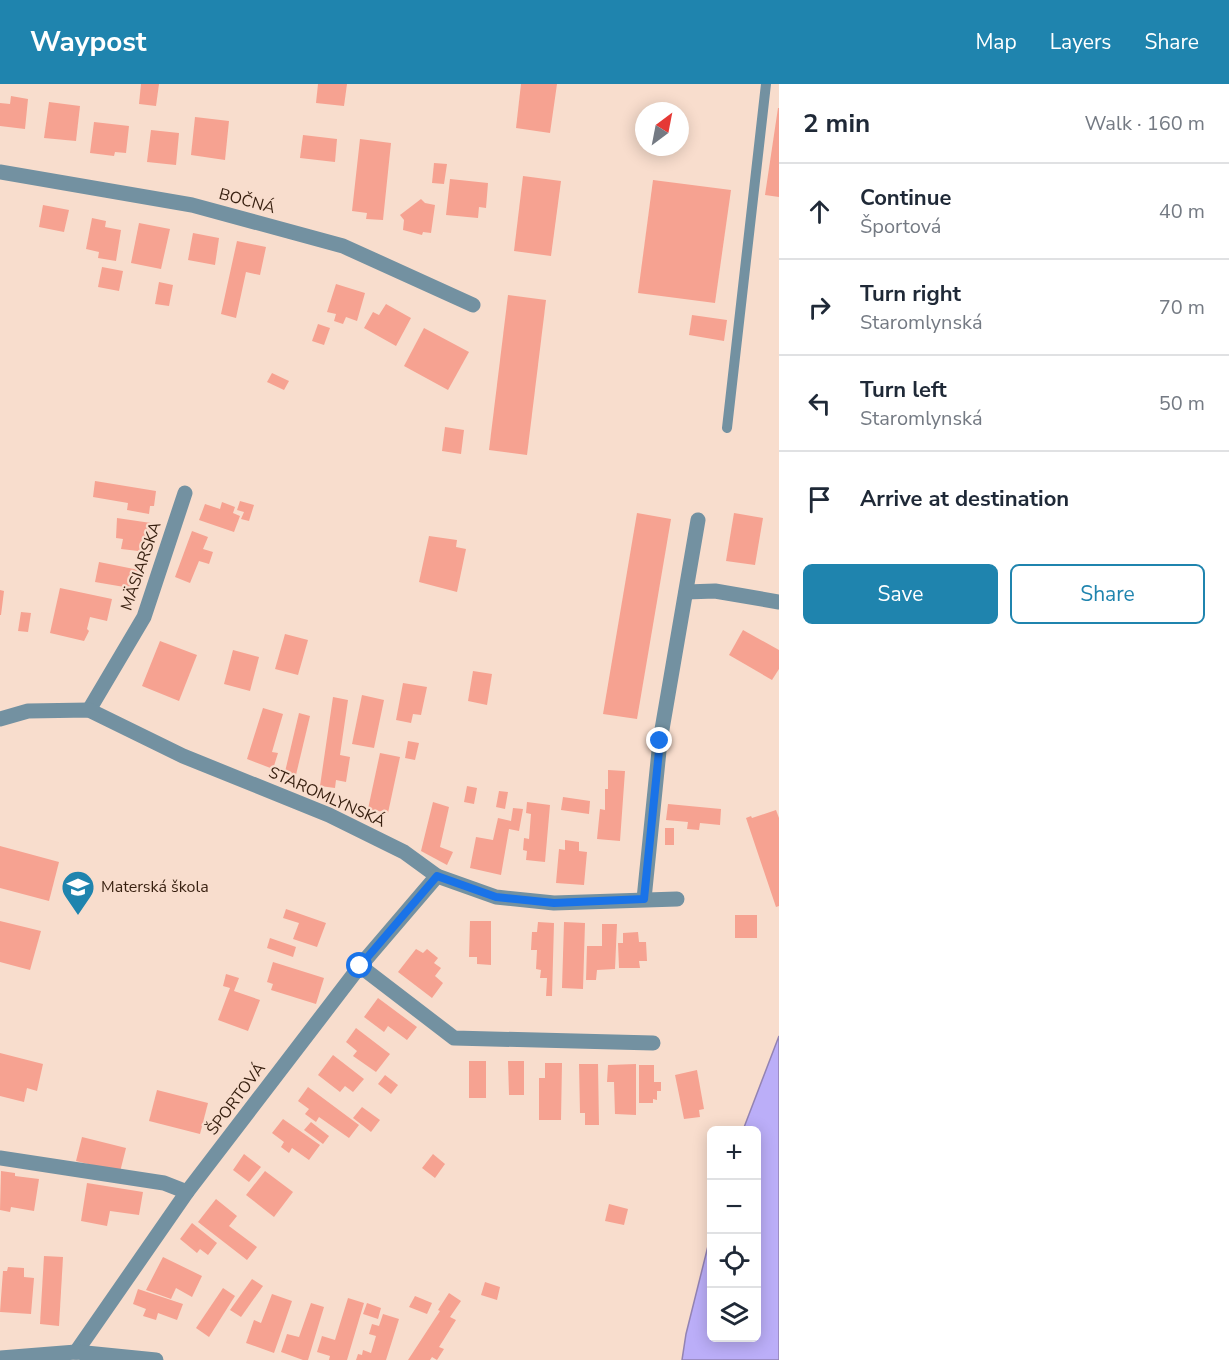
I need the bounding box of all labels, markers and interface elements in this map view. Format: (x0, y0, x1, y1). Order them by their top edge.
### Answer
text: Waypost (30, 23, 147, 61)
text: Map (975, 28, 1017, 56)
text: Layers (1050, 28, 1111, 56)
text: Share (1144, 28, 1199, 56)
north arrow (635, 102, 689, 156)
text: 2 min (803, 106, 870, 141)
text: Walk · 160 m (1085, 110, 1205, 137)
street label: BOČNÁ (216, 183, 278, 219)
text: Continue (860, 183, 951, 213)
icon: ahead (803, 195, 836, 228)
text: 40 m (1159, 198, 1205, 225)
text: Športová (860, 213, 941, 240)
text: Turn right (860, 279, 961, 309)
icon: right (803, 291, 836, 324)
text: 70 m (1159, 294, 1205, 321)
text: Staromlynská (860, 309, 983, 336)
text: Turn left (860, 375, 947, 405)
icon: left (803, 387, 836, 420)
text: 50 m (1159, 390, 1205, 417)
text: Staromlynská (860, 405, 983, 432)
icon: arrive (803, 483, 836, 516)
text: Arrive at destination (860, 484, 1069, 514)
street label: MÄSIARSKA (116, 518, 167, 613)
button: Save (803, 564, 998, 624)
button: Share (1010, 564, 1205, 624)
route end (646, 727, 672, 753)
street label: STAROMLYNSKÁ (265, 761, 389, 833)
school or university icon: Materská škola (60, 869, 96, 916)
place label: Materská škola (101, 876, 209, 898)
route start (346, 952, 372, 978)
street label: ŠPORTOVÁ (202, 1058, 271, 1140)
map controls (707, 1126, 761, 1342)
button: + (707, 1126, 761, 1180)
button: − (707, 1180, 761, 1234)
button: locate (707, 1234, 761, 1288)
button: layers (707, 1288, 761, 1342)

